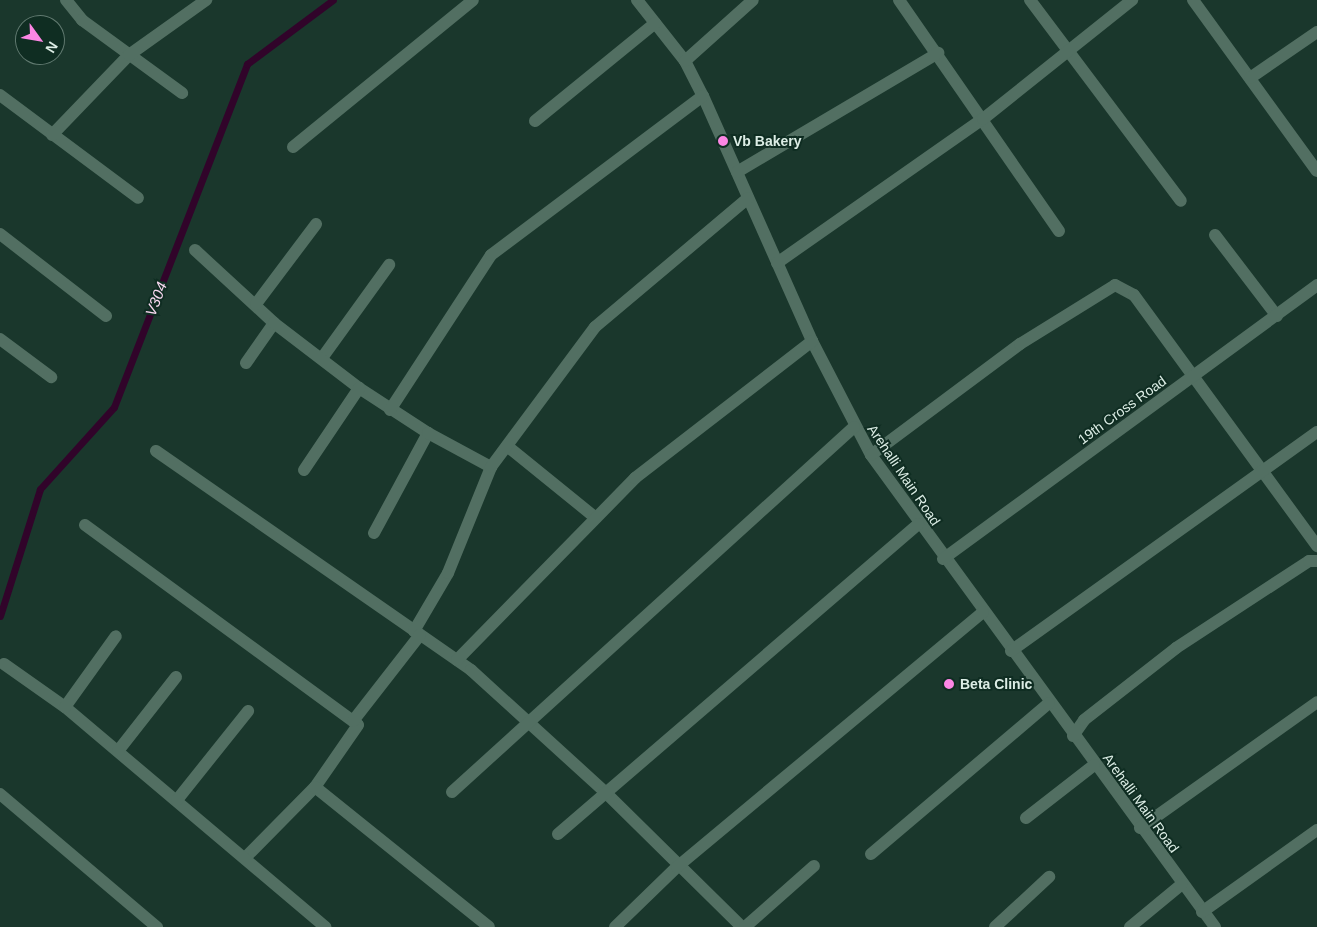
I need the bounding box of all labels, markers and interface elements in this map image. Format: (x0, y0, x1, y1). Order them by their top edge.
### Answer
north arrow (15, 15, 65, 65)
text: N (42, 39, 61, 56)
place label: Vb Bakery (733, 133, 801, 149)
marker: Vb Bakery (717, 135, 729, 147)
water label: V304 (141, 279, 171, 319)
street label: 19th Cross Road (1075, 372, 1169, 448)
street label: Arehalli Main Road (864, 421, 944, 529)
place label: Beta Clinic (960, 676, 1032, 692)
marker: Beta Clinic (942, 677, 956, 691)
street label: Arehalli Main Road (1099, 750, 1183, 856)

